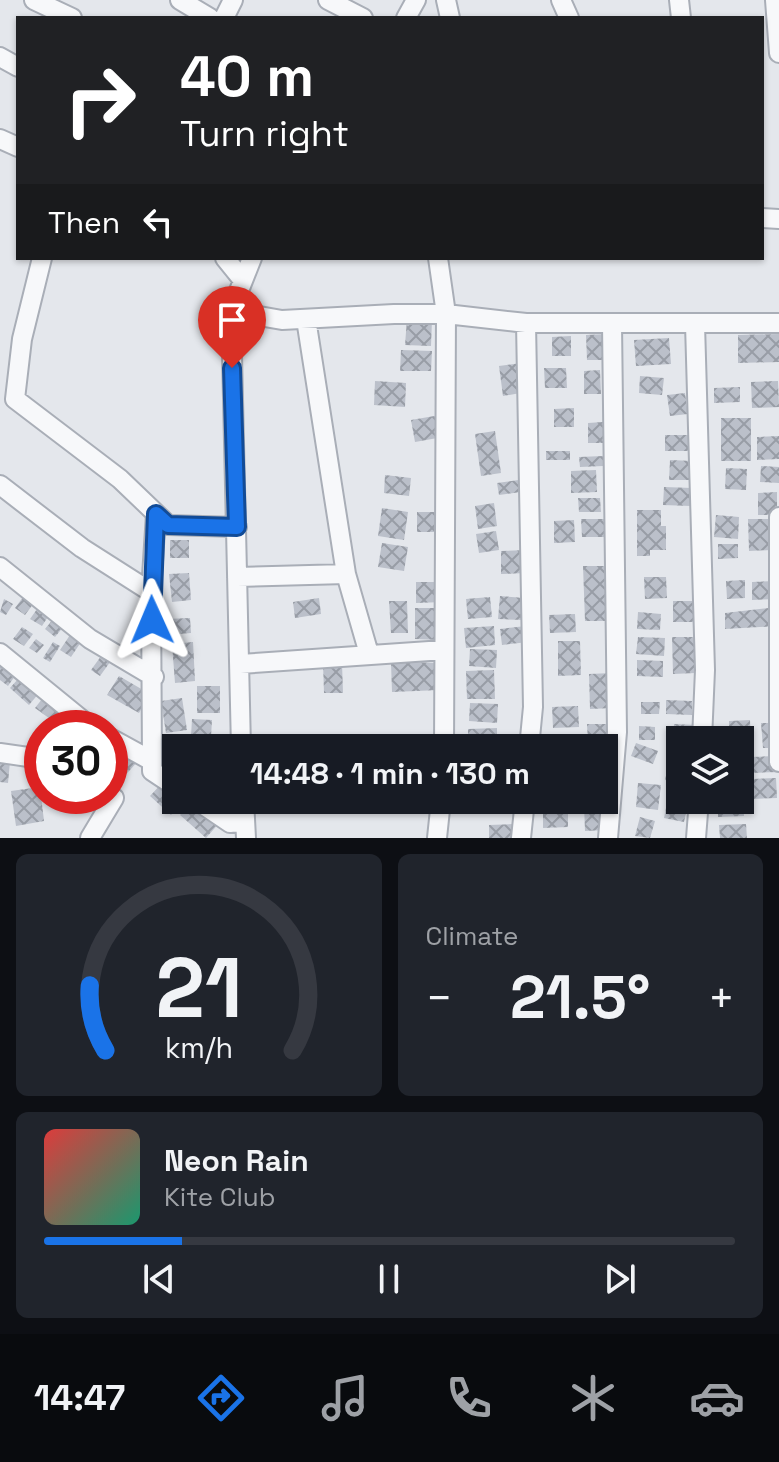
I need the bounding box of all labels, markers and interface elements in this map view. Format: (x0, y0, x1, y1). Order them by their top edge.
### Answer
text: 40 m (180, 41, 314, 112)
icon: right (48, 48, 152, 152)
text: Turn right (180, 111, 349, 157)
icon: left (136, 200, 180, 244)
text: Then (48, 203, 120, 242)
pin (198, 286, 266, 368)
icon: arrive (210, 298, 254, 342)
position arrow (110, 578, 194, 662)
speed limit sign: 30 (24, 710, 128, 814)
map controls (666, 726, 754, 814)
button: layers (666, 726, 754, 814)
text: 14:48 · 1 min · 130 m (250, 754, 530, 793)
text: Climate (426, 919, 518, 953)
text: 21 (155, 935, 242, 1041)
text: 21.5° (510, 959, 650, 1036)
text: − (426, 970, 453, 1026)
text: + (708, 970, 735, 1026)
text: km/h (165, 1030, 233, 1066)
text: Neon Rain (164, 1141, 309, 1180)
text: Kite Club (164, 1180, 276, 1214)
icon: previous (137, 1257, 181, 1301)
icon: pause (367, 1257, 411, 1301)
icon: next (598, 1257, 642, 1301)
icon: directions (193, 1370, 249, 1426)
icon: music (317, 1370, 373, 1426)
icon: phone (441, 1370, 497, 1426)
icon: climate (565, 1370, 621, 1426)
icon: car (689, 1370, 745, 1426)
text: 14:47 (34, 1375, 125, 1421)

